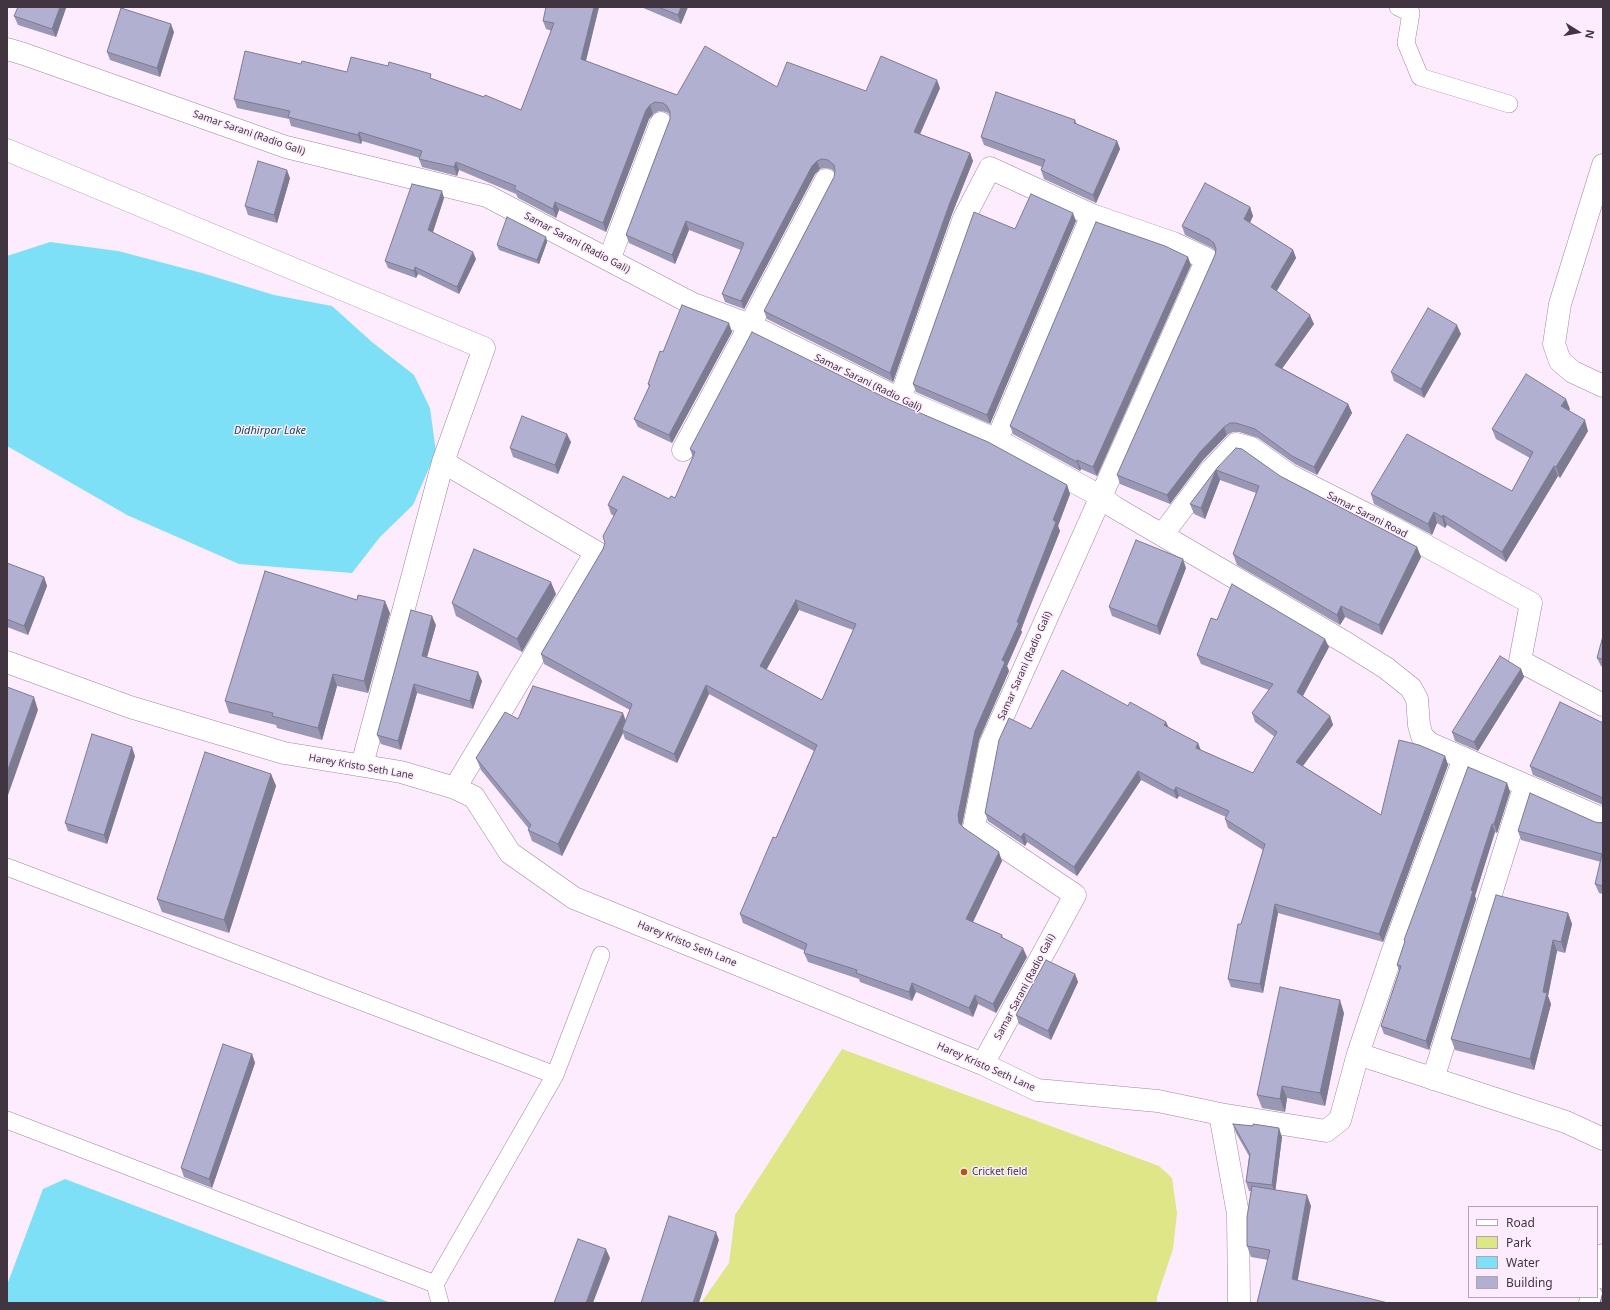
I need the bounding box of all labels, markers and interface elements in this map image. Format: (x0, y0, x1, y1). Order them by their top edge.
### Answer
north arrow (1558, 12, 1598, 52)
text: N (1582, 29, 1598, 40)
street label: Samar Sarani (Radio Gali) (191, 108, 307, 158)
street label: Samar Sarani (Radio Gali) (522, 210, 632, 276)
street label: Samar Sarani (Radio Gali) (812, 352, 924, 414)
water label: Didhirpar Lake (234, 424, 306, 438)
street label: Samar Sarani Road (1325, 489, 1409, 541)
street label: Samar Sarani (Radio Gali) (996, 610, 1054, 722)
street label: Harey Kristo Seth Lane (308, 752, 414, 782)
street label: Harey Kristo Seth Lane (636, 919, 738, 969)
street label: Samar Sarani (Radio Gali) (992, 932, 1058, 1042)
street label: Harey Kristo Seth Lane (935, 1040, 1037, 1094)
place label: Cricket field (972, 1166, 1027, 1178)
marker: Cricket field (959, 1167, 969, 1177)
legend (1468, 1206, 1598, 1298)
text: Road (1506, 1214, 1535, 1231)
text: Park (1506, 1234, 1531, 1251)
text: Water (1506, 1254, 1540, 1271)
text: Building (1506, 1274, 1553, 1291)

